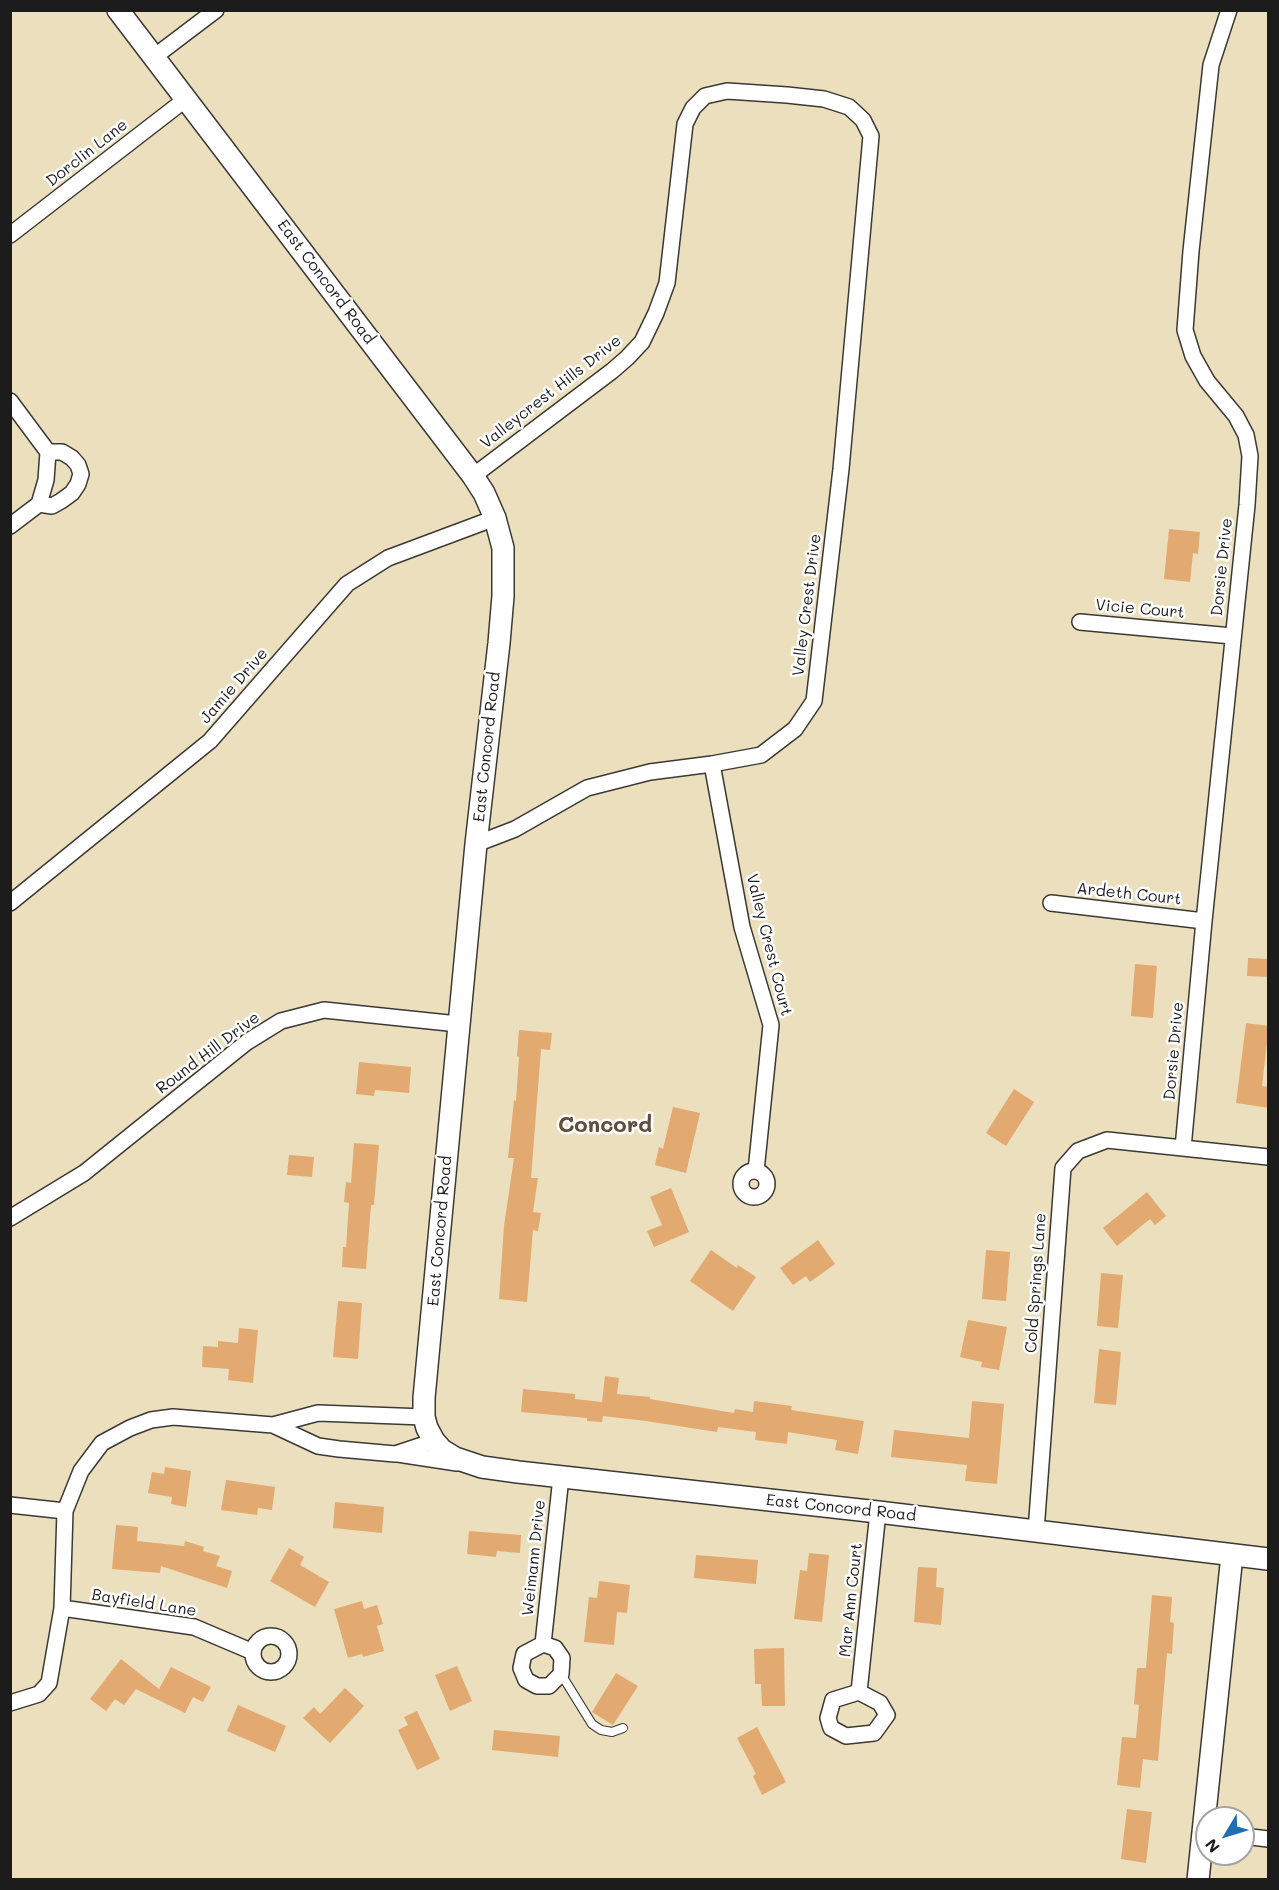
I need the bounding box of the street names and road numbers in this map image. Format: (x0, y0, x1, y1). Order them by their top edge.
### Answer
street label: Dorclin Lane (42, 115, 132, 191)
street label: East Concord Road (273, 216, 379, 348)
street label: Valleycrest Hills Drive (477, 331, 625, 453)
street label: Dorsie Drive (1207, 517, 1237, 617)
street label: Valley Crest Drive (789, 533, 825, 677)
street label: Vicie Court (1095, 596, 1185, 622)
street label: Jamie Drive (196, 644, 272, 728)
street label: East Concord Road (470, 671, 504, 823)
street label: Valley Crest Court (742, 872, 796, 1018)
street label: Ardeth Court (1076, 879, 1182, 909)
street label: Dorsie Drive (1160, 1001, 1188, 1101)
street label: Round Hill Drive (153, 1008, 263, 1098)
street label: East Concord Road (424, 1155, 456, 1307)
street label: Cold Springs Lane (1022, 1212, 1050, 1354)
street label: East Concord Road (765, 1491, 917, 1525)
street label: Weimann Drive (518, 1499, 550, 1617)
street label: Mar Ann Court (835, 1542, 867, 1658)
street label: Bayfield Lane (90, 1585, 198, 1621)

